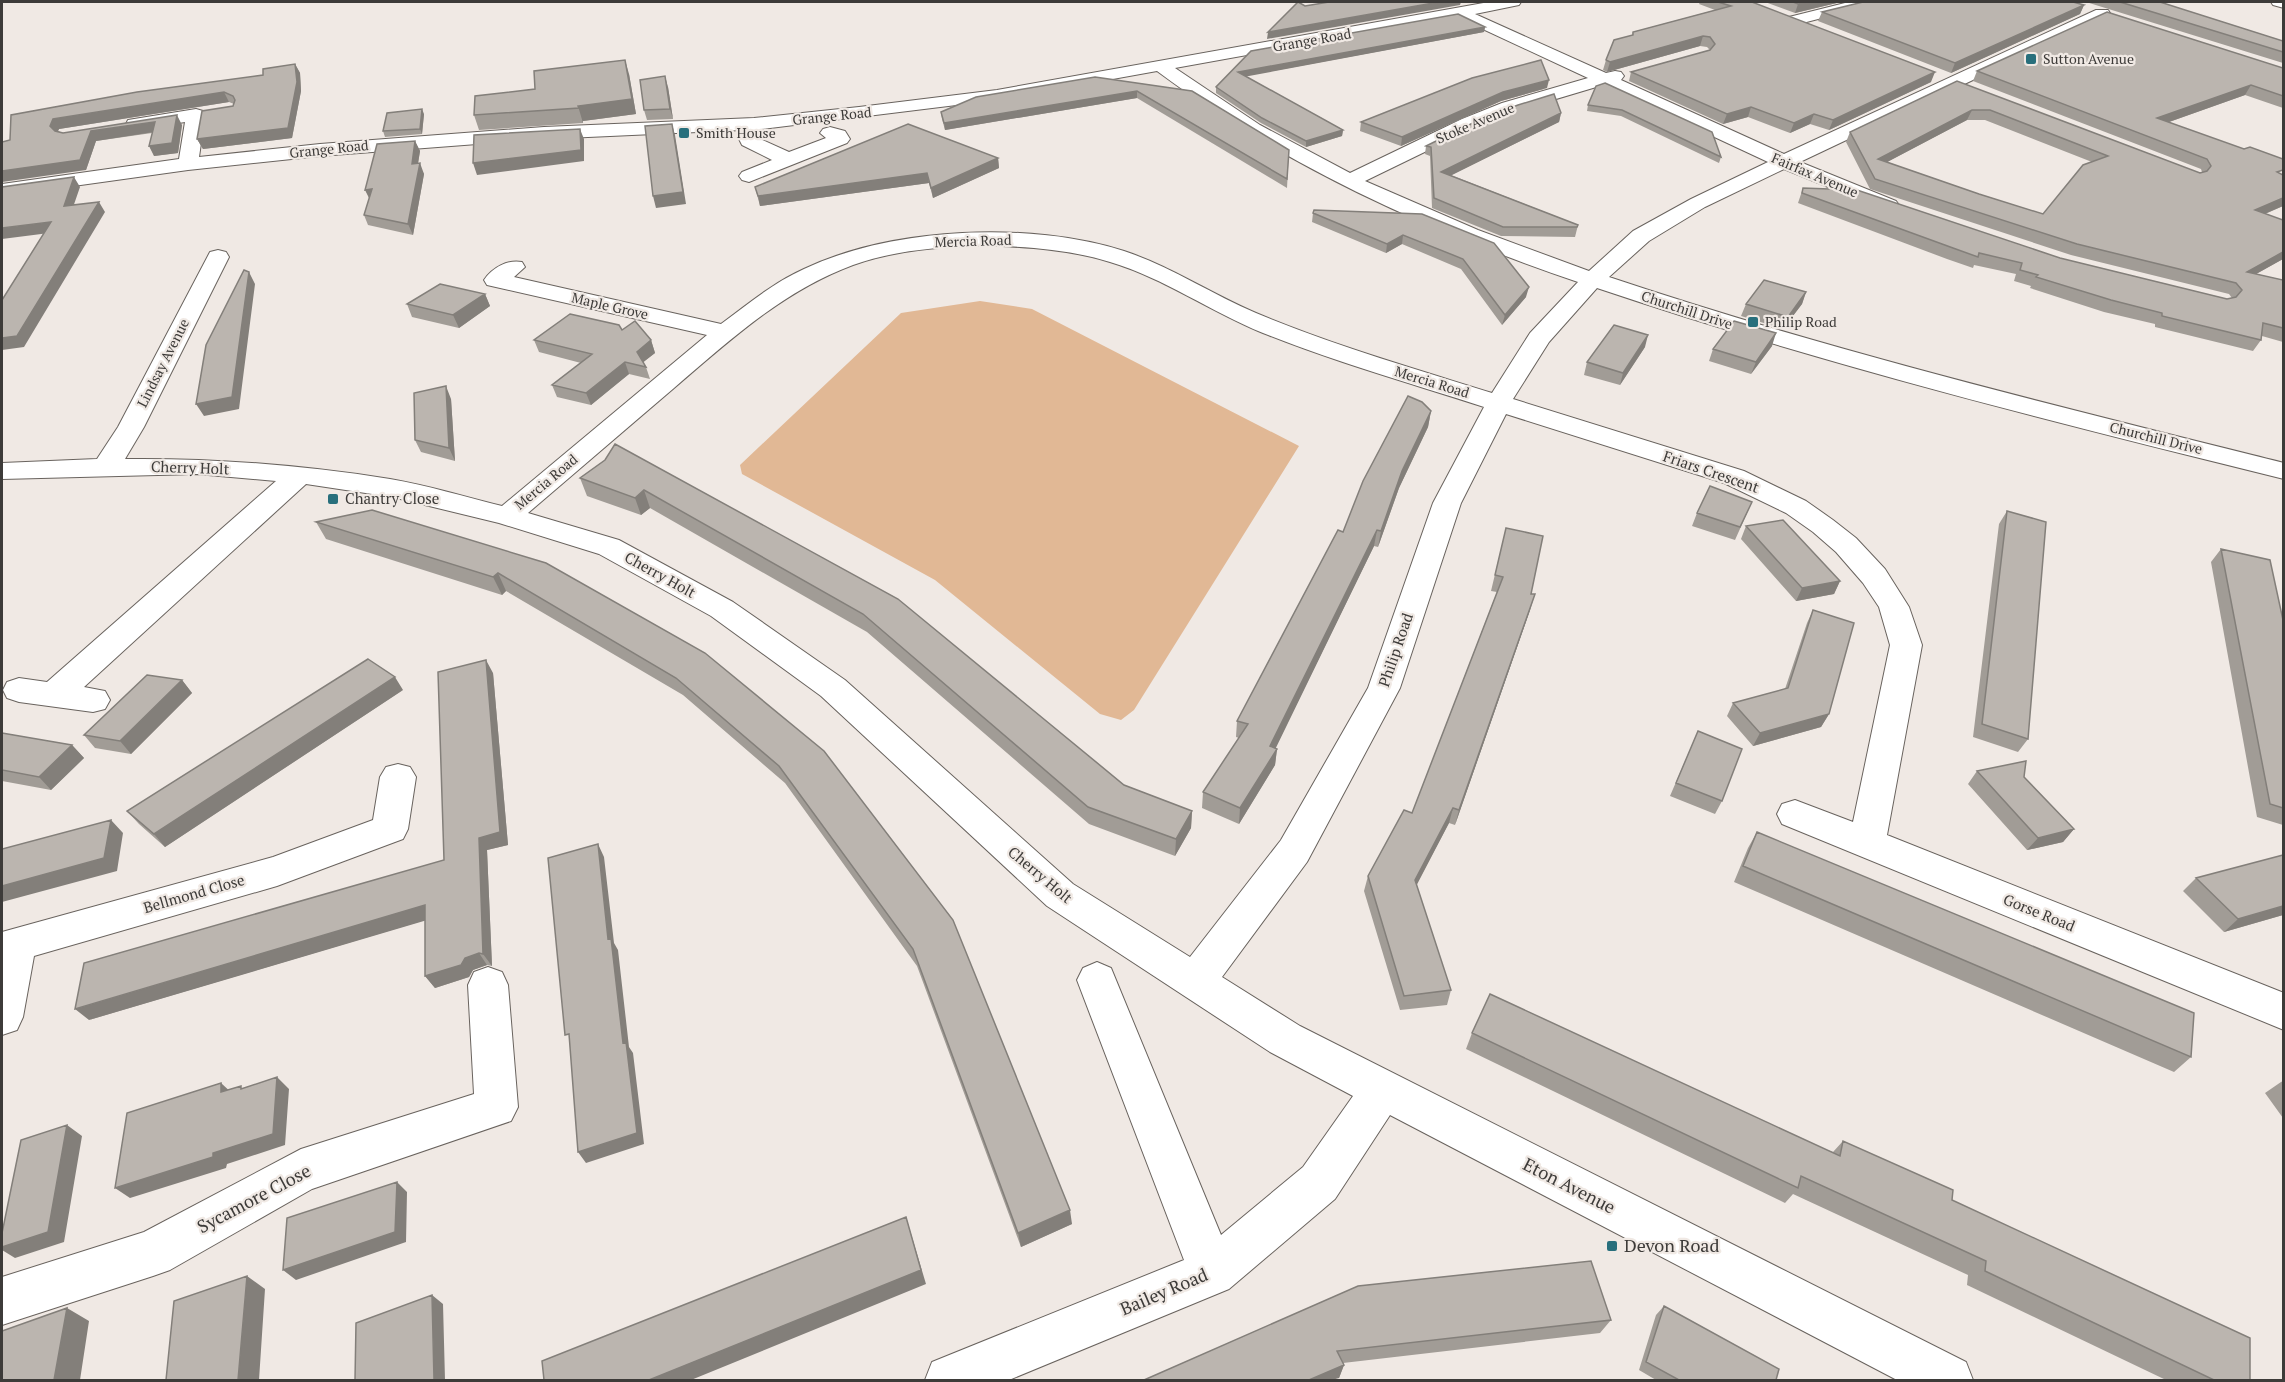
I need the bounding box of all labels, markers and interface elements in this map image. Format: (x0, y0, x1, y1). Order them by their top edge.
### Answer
street label: Grange Road (1271, 23, 1353, 56)
place label: Sutton Avenue (2043, 49, 2134, 68)
marker: Sutton Avenue (2024, 52, 2038, 66)
street label: Stoke Avenue (1433, 97, 1517, 148)
street label: Grange Road (791, 102, 873, 129)
place label: Smith House (696, 123, 776, 142)
marker: Smith House (677, 126, 691, 140)
street label: Grange Road (288, 135, 370, 162)
street label: Fairfax Avenue (1769, 148, 1861, 201)
street label: Mercia Road (934, 230, 1012, 251)
street label: Churchill Drive (1639, 286, 1735, 333)
street label: Maple Grove (570, 287, 650, 324)
place label: Philip Road (1765, 312, 1837, 331)
street label: Lindsay Avenue (132, 315, 193, 410)
marker: Philip Road (1746, 315, 1760, 329)
street label: Mercia Road (1393, 361, 1472, 402)
street label: Churchill Drive (2108, 417, 2204, 458)
street label: Friars Crescent (1661, 445, 1762, 497)
street label: Mercia Road (510, 449, 581, 514)
street label: Cherry Holt (151, 456, 230, 478)
place label: Chantry Close (345, 488, 439, 508)
marker: Chantry Close (326, 492, 340, 506)
street label: Cherry Holt (621, 546, 700, 602)
street label: Philip Road (1373, 610, 1417, 689)
street label: Cherry Holt (1004, 841, 1077, 907)
street label: Bellmond Close (141, 869, 247, 917)
street label: Gorse Road (2001, 889, 2078, 935)
street label: Eton Avenue (1519, 1152, 1620, 1219)
street label: Sycamore Close (192, 1158, 315, 1238)
place label: Devon Road (1624, 1233, 1719, 1257)
marker: Devon Road (1605, 1239, 1619, 1253)
street label: Bailey Road (1116, 1262, 1211, 1320)

